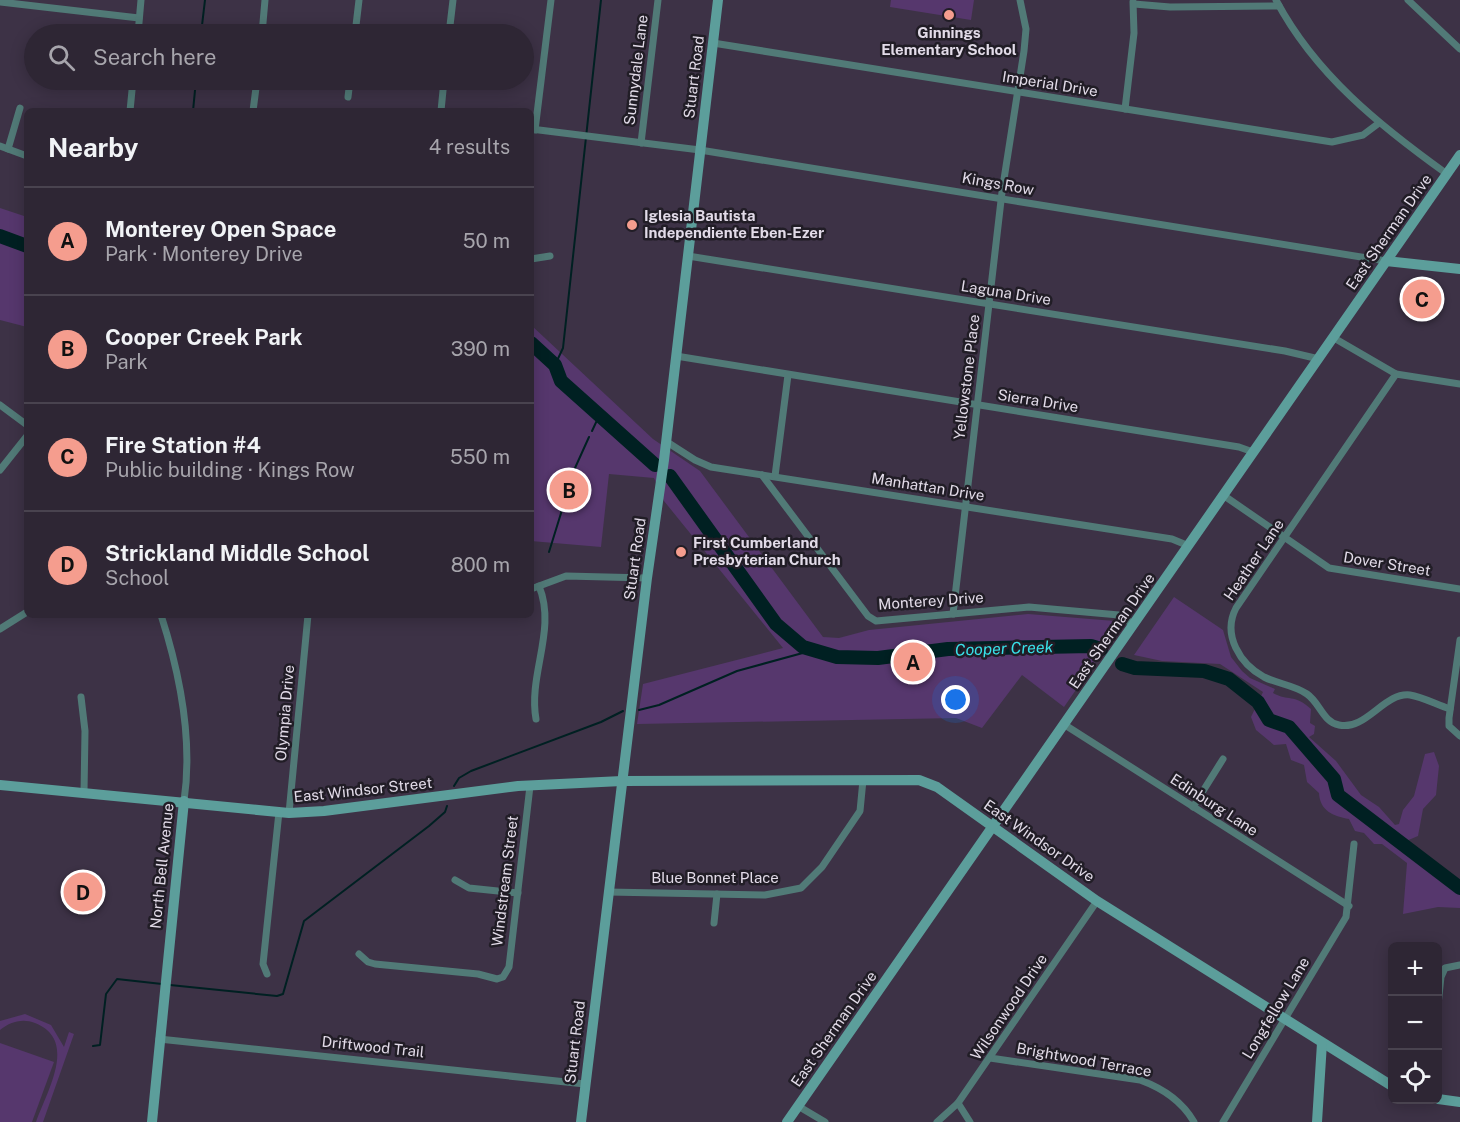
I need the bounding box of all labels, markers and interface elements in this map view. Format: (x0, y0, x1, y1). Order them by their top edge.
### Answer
marker: Ginnings Elementary School (942, 8, 956, 22)
street label: Sunnydale Lane (620, 14, 651, 126)
search box (24, 24, 534, 90)
place label: Ginnings Elementary School (881, 24, 1017, 58)
street label: Stuart Road (680, 35, 707, 119)
icon: search (45, 41, 78, 74)
text: Search here (93, 44, 217, 70)
street label: Imperial Drive (1001, 68, 1099, 99)
text: Nearby (48, 132, 138, 163)
text: 4 results (429, 135, 510, 159)
street label: Kings Row (961, 169, 1036, 198)
street label: East Sherman Drive (1342, 171, 1435, 293)
place label: Iglesia Bautista Independiente Eben-Ezer (644, 207, 824, 241)
text: Monterey Open Space (105, 216, 336, 242)
marker: Iglesia Bautista Independiente Eben-Ezer (625, 218, 639, 232)
text: A (60, 229, 75, 253)
text: 50 m (463, 229, 510, 253)
text: Park · Monterey Drive (105, 242, 303, 266)
pin: C (1402, 276, 1442, 322)
street label: Laguna Drive (960, 277, 1052, 308)
street label: Yellowstone Place (950, 313, 983, 441)
text: Cooper Creek Park (105, 324, 302, 350)
text: B (61, 337, 74, 361)
text: 390 m (451, 337, 510, 361)
text: Park (105, 350, 148, 374)
street label: Sierra Drive (996, 386, 1080, 415)
text: Fire Station #4 (105, 432, 261, 458)
text: C (60, 445, 75, 469)
text: 550 m (450, 445, 510, 469)
text: Public building · Kings Row (105, 458, 355, 482)
pin: B (550, 468, 588, 512)
street label: Manhattan Drive (870, 469, 986, 504)
street label: Heather Lane (1220, 516, 1287, 603)
street label: Stuart Road (620, 517, 649, 601)
place label: First Cumberland Presbyterian Church (693, 534, 841, 568)
text: Strickland Middle School (105, 540, 369, 566)
marker: First Cumberland Presbyterian Church (674, 545, 688, 559)
street label: Dover Street (1342, 548, 1432, 579)
text: D (60, 553, 75, 577)
text: 800 m (451, 553, 510, 577)
text: School (105, 566, 169, 590)
street label: East Sherman Drive (1065, 570, 1158, 692)
street label: Monterey Drive (878, 588, 984, 613)
water label: Cooper Creek (954, 637, 1054, 660)
pin: A (894, 640, 932, 684)
street label: Olympia Drive (272, 664, 297, 762)
your location (941, 685, 970, 714)
street label: Edinburg Lane (1167, 770, 1261, 839)
street label: East Windsor Street (293, 774, 433, 805)
street label: East Windsor Drive (981, 796, 1098, 885)
street label: North Bell Avenue (146, 802, 177, 930)
street label: Windstream Street (488, 814, 521, 947)
street label: Blue Bonnet Place (651, 869, 779, 886)
pin: D (64, 870, 103, 914)
map controls (1388, 942, 1442, 1104)
button: + (1388, 942, 1442, 996)
street label: Wilsonwood Drive (967, 951, 1050, 1063)
street label: Longfellow Lane (1239, 954, 1313, 1062)
street label: East Sherman Drive (787, 968, 880, 1090)
button: − (1388, 996, 1442, 1050)
street label: Stuart Road (561, 1000, 588, 1084)
street label: Driftwood Trail (321, 1033, 425, 1060)
street label: Brightwood Terrace (1015, 1039, 1153, 1080)
button: locate (1388, 1050, 1442, 1104)

